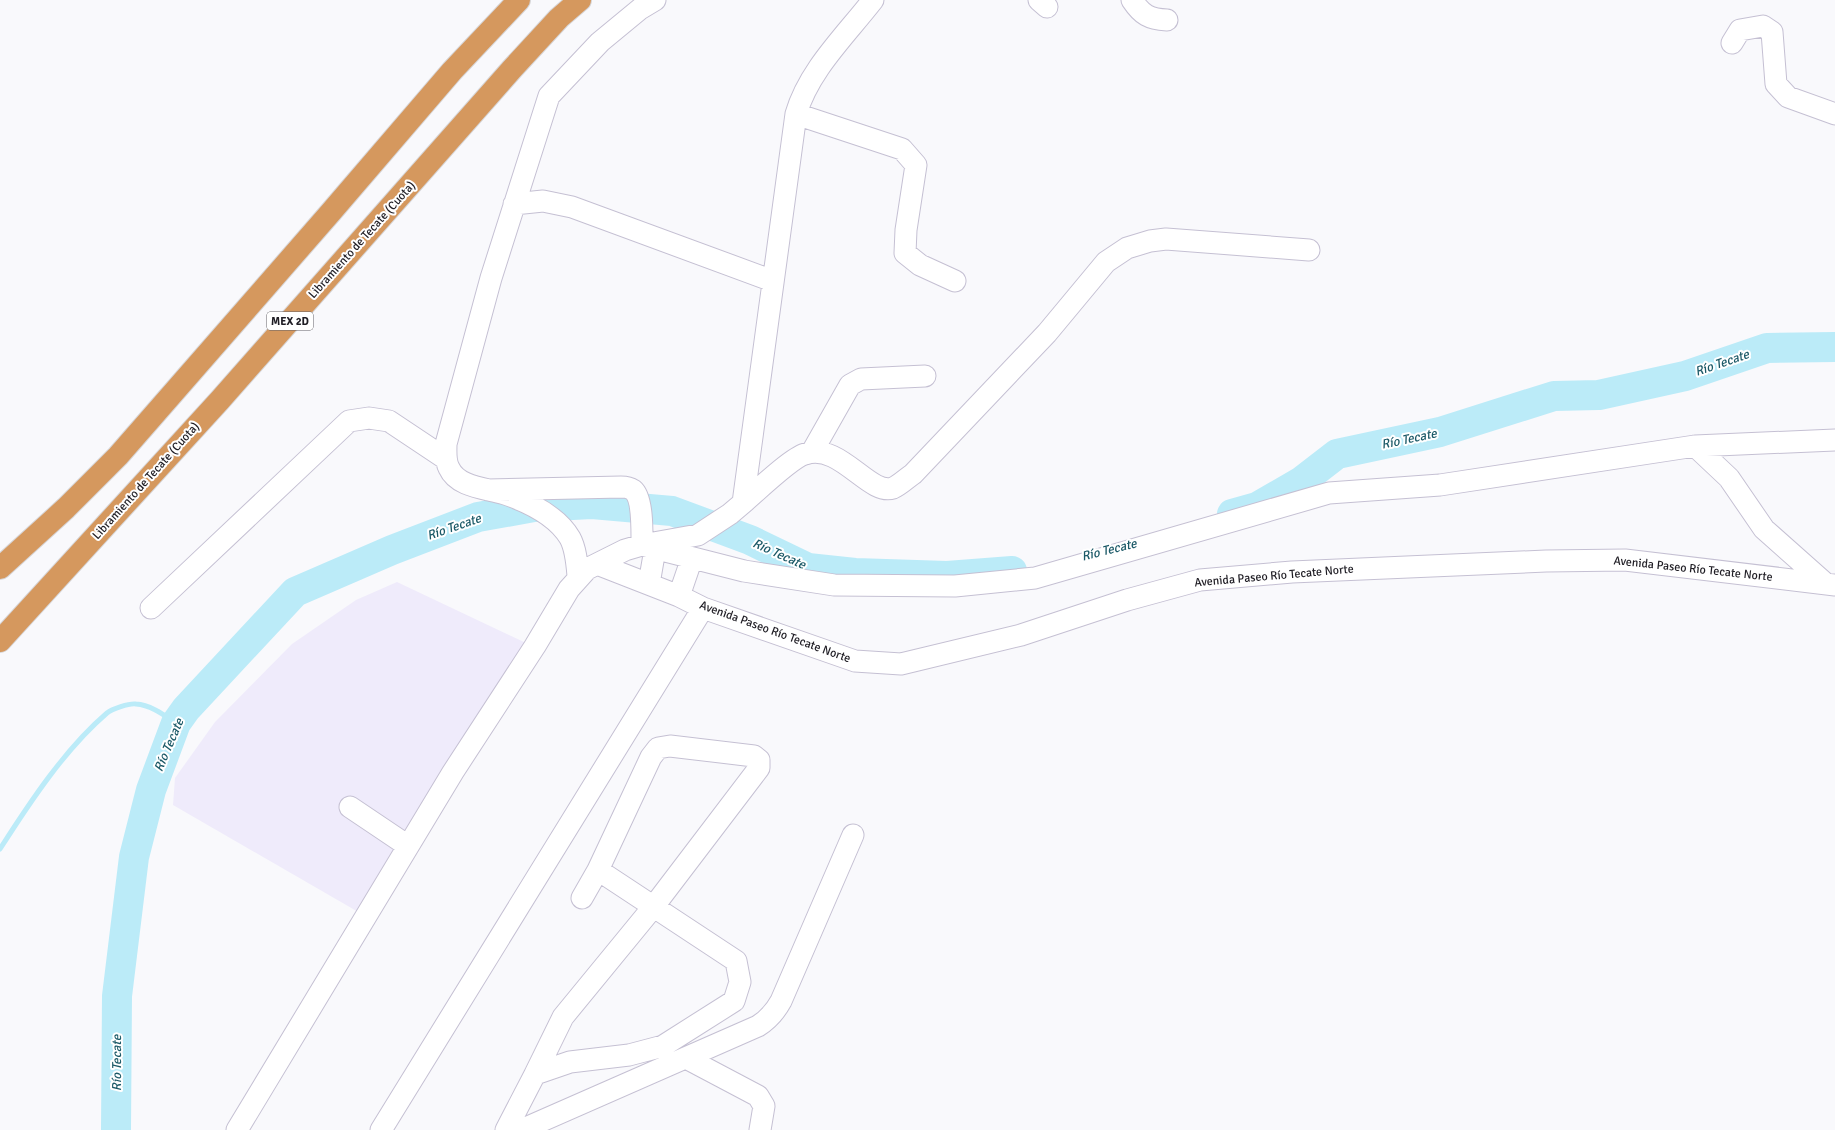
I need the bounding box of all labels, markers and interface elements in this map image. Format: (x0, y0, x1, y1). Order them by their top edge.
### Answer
street label: Libramiento de Tecate (Cuota) (305, 178, 419, 302)
road number: MEX 2D (267, 312, 313, 330)
water label: Río Tecate (1693, 346, 1753, 380)
street label: Libramiento de Tecate (Cuota) (89, 419, 203, 543)
water label: Río Tecate (1380, 425, 1440, 453)
water label: Río Tecate (425, 510, 485, 544)
water label: Río Tecate (750, 535, 809, 573)
water label: Río Tecate (1080, 535, 1140, 565)
street label: Avenida Paseo Río Tecate Norte (1613, 553, 1773, 585)
street label: Avenida Paseo Río Tecate Norte (1194, 562, 1354, 590)
street label: Avenida Paseo Río Tecate Norte (697, 598, 853, 666)
water label: Río Tecate (151, 715, 188, 774)
water label: Río Tecate (109, 1033, 125, 1091)

